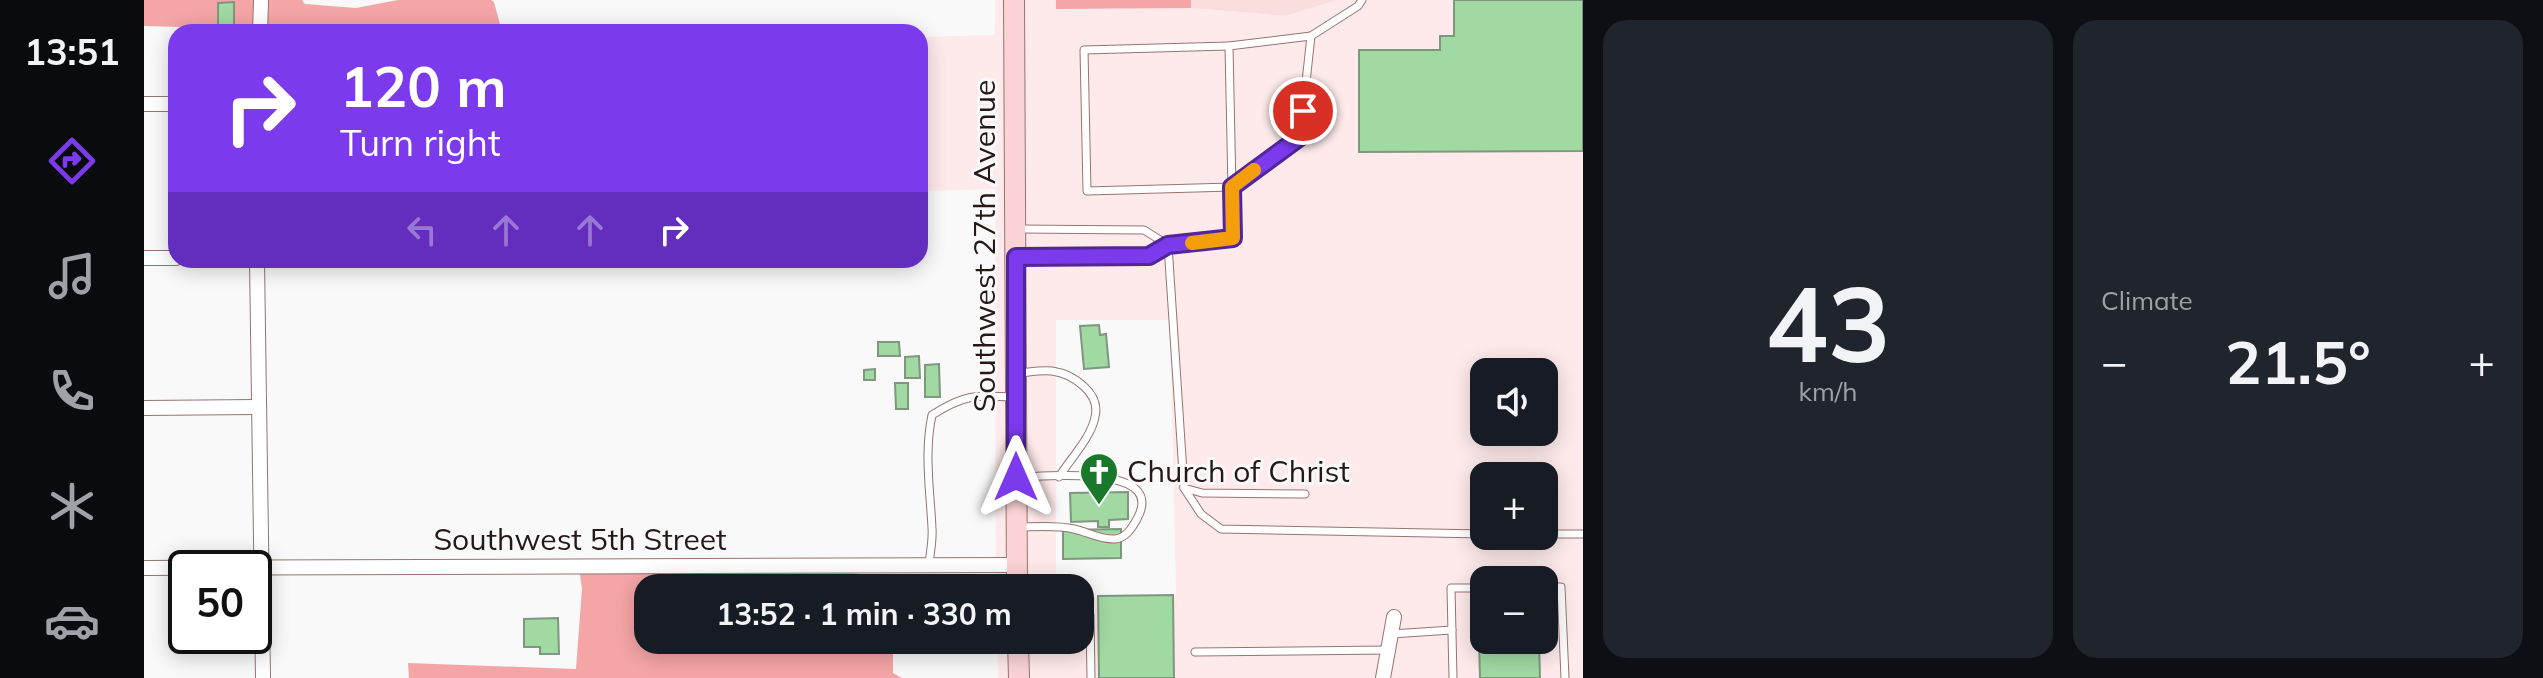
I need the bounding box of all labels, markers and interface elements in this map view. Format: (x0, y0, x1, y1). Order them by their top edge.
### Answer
text: 13:51 (24, 29, 120, 74)
text: 120 m (340, 51, 507, 121)
icon: right (208, 56, 312, 160)
pin (1269, 77, 1337, 145)
street label: Southwest 27th Avenue (965, 80, 1003, 412)
icon: arrive (1281, 89, 1325, 133)
text: Turn right (340, 120, 501, 165)
icon: directions (44, 133, 100, 189)
icon: left (400, 208, 444, 252)
icon: ahead (484, 208, 528, 252)
icon: ahead (568, 208, 612, 252)
icon: right (652, 208, 696, 252)
icon: music (44, 248, 100, 304)
text: 43 (1766, 257, 1890, 388)
text: Climate (2101, 284, 2193, 317)
text: 21.5° (2225, 324, 2371, 399)
text: − (2101, 334, 2127, 389)
text: + (2469, 334, 2495, 389)
map controls (1470, 358, 1558, 654)
button: sound (1470, 358, 1558, 446)
icon: phone (44, 363, 100, 419)
text: km/h (1799, 375, 1857, 408)
position arrow (974, 435, 1058, 519)
church icon: Church of Christ (1078, 451, 1120, 506)
place label: Church of Christ (1127, 452, 1350, 490)
button: + (1470, 462, 1558, 550)
icon: climate (44, 478, 100, 534)
street label: Southwest 5th Street (433, 520, 727, 558)
speed limit sign: 50 (168, 550, 272, 654)
button: − (1470, 566, 1558, 654)
icon: car (44, 593, 100, 649)
text: 13:52 · 1 min · 330 m (716, 595, 1012, 633)

